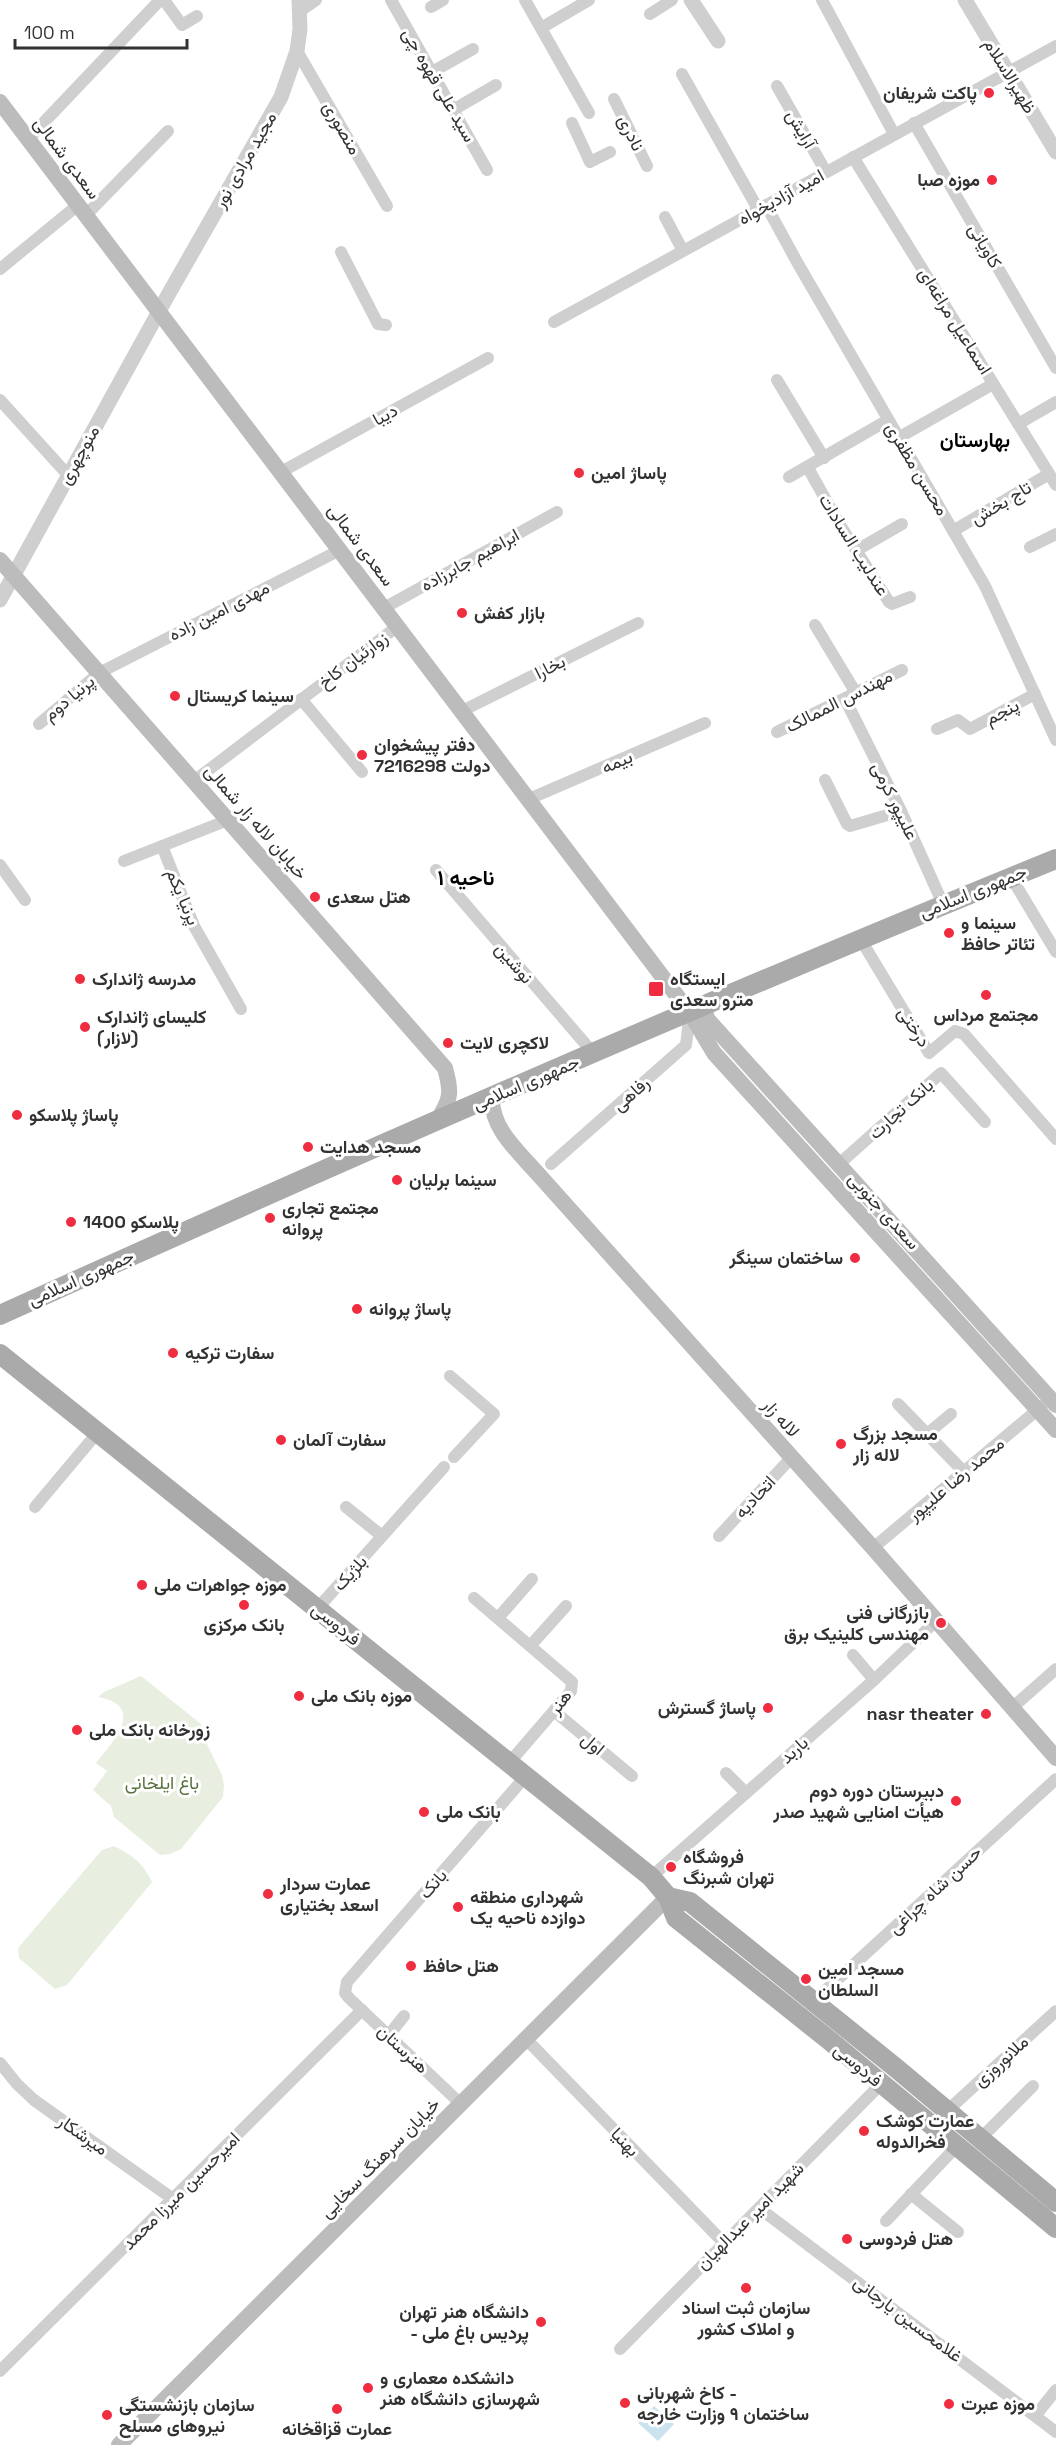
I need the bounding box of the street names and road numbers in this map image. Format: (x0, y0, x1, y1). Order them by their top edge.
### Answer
street label: سید علی قهوه چی (397, 23, 481, 147)
street label: ظهیرالاسلام (978, 34, 1042, 118)
street label: منصوری (318, 97, 367, 159)
street label: آرایش (781, 105, 823, 154)
street label: مجید مرادی نور (207, 108, 281, 213)
street label: نادری (613, 111, 650, 155)
street label: سعدی شمالی (29, 112, 106, 204)
street label: امید آزادیخواه (734, 164, 828, 230)
street label: کاویانی (964, 219, 1007, 272)
street label: اسماعیل مراغه‌ای (913, 263, 997, 378)
street label: دیبا (368, 398, 401, 431)
street label: محسن مظفری (881, 418, 954, 520)
street label: منوچهری (53, 421, 105, 489)
street label: تاج بخش (966, 475, 1036, 531)
street label: عندلیب السادات (814, 490, 895, 600)
street label: سعدی شمالی (323, 499, 400, 591)
street label: ابراهیم جابرزاده (416, 523, 524, 597)
street label: مهدی امین زاده (165, 575, 273, 646)
street label: زوارئیان کاخ (313, 626, 393, 694)
street label: بخارا (531, 649, 569, 684)
street label: مهندس‌ الممالک (781, 664, 896, 737)
street label: پرنیا دوم (38, 669, 100, 727)
street label: پنجم (981, 693, 1023, 731)
street label: بیمه (598, 745, 636, 778)
street label: علیپور کرمی (866, 758, 924, 844)
street label: خیابان لاله زار شمالی (200, 759, 313, 884)
street label: جمهوری اسلامی (916, 860, 1030, 923)
street label: پرنیا یکم (160, 865, 206, 929)
street label: نوشین (490, 937, 539, 988)
street label: درختی (893, 1002, 936, 1051)
street label: جمهوری اسلامی (469, 1050, 583, 1115)
street label: رفاهی (607, 1071, 654, 1116)
street label: بانک تجارت (863, 1073, 938, 1144)
street label: سعدی جنوبی (844, 1167, 925, 1254)
street label: جمهوری اسلامی (24, 1244, 137, 1311)
street label: لاله زار (757, 1393, 805, 1442)
street label: محمد رضا علیپور (902, 1431, 1009, 1527)
street label: اتحادیه (729, 1470, 780, 1523)
street label: بلژیک (328, 1550, 372, 1595)
street label: فردوسی (307, 1597, 365, 1650)
street label: هنر (542, 1685, 576, 1720)
street label: اول (577, 1727, 610, 1760)
street label: باربد (775, 1731, 813, 1768)
street label: حسن شاه چراغی (883, 1840, 987, 1940)
street label: بانک (413, 1864, 452, 1903)
street label: هنرستان (373, 2019, 434, 2078)
street label: ملانوروزی (968, 2030, 1033, 2091)
street label: فردوسی (829, 2038, 887, 2092)
street label: خیابان سرهنگ سخایی (315, 2093, 445, 2223)
street label: میرشکار (53, 2108, 113, 2160)
street label: بهنیا (606, 2122, 645, 2161)
street label: امیرحسین میرزا محمد (117, 2127, 244, 2254)
street label: شهید امیر عبدالهیان (691, 2157, 808, 2274)
street label: غلامحسین یارجانی (849, 2270, 967, 2367)

